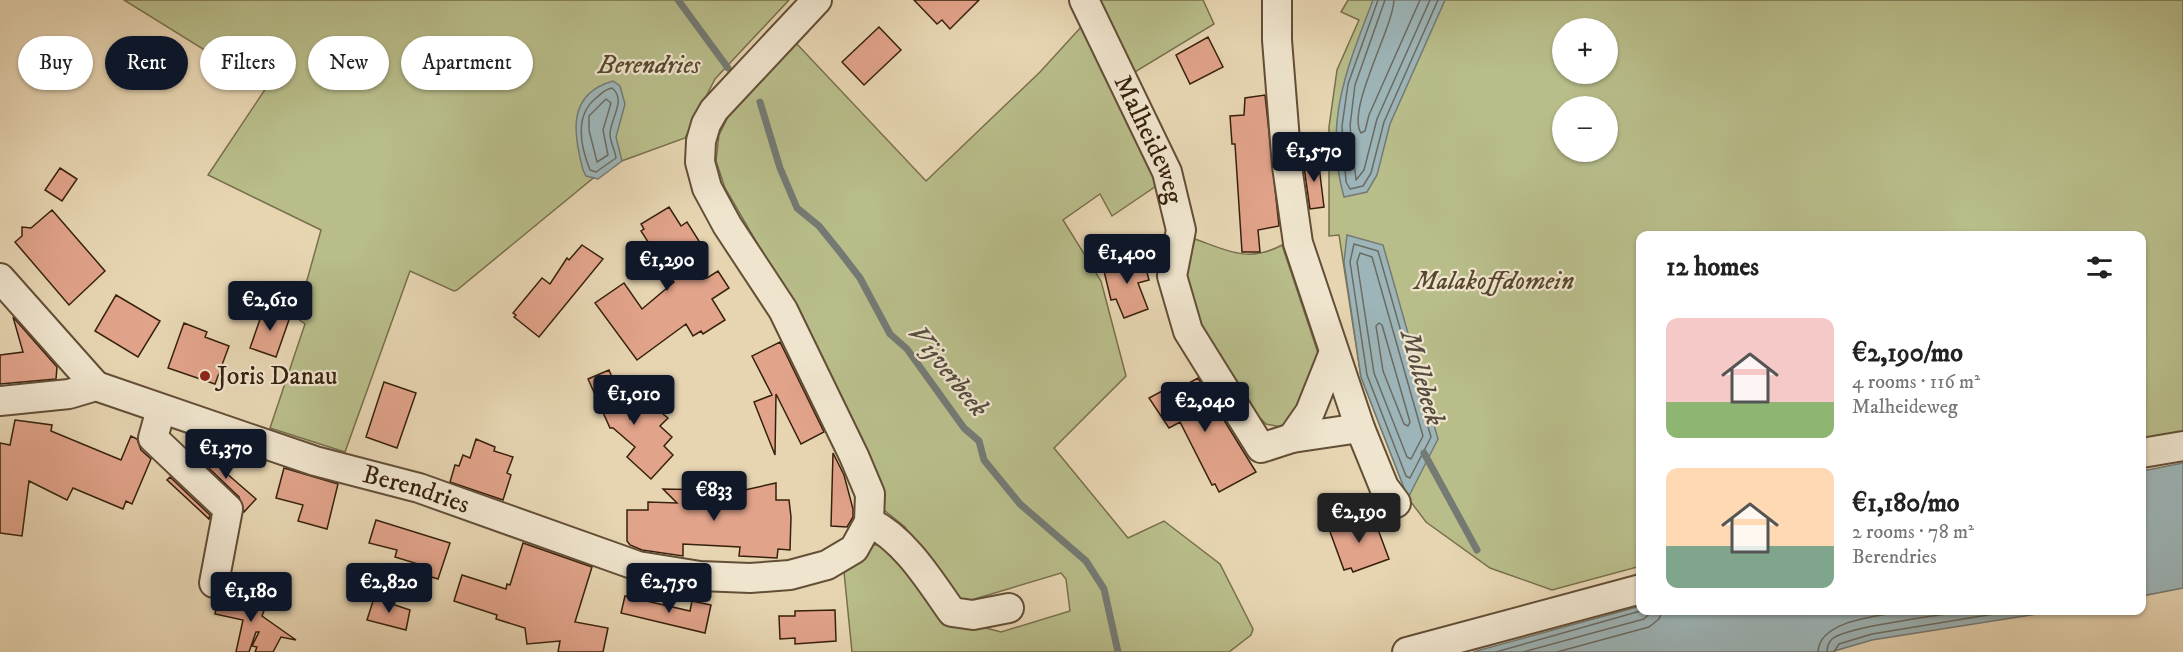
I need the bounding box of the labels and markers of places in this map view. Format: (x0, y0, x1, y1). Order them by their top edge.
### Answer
pin: €1,570 (1265, 132, 1363, 183)
pin: €1,400 (1078, 234, 1176, 285)
pin: €1,290 (618, 241, 716, 292)
pin: €2,610 (221, 281, 319, 332)
place label: Joris Danau (215, 360, 338, 393)
marker: Joris Danau (198, 369, 212, 383)
pin: €1,010 (585, 375, 683, 426)
pin: €2,040 (1156, 382, 1254, 433)
pin: €1,370 (177, 429, 275, 480)
pin: €833 (678, 471, 750, 522)
pin: €2,190 (1310, 493, 1408, 544)
pin: €2,820 (340, 563, 438, 614)
pin: €2,750 (620, 563, 718, 614)
pin: €1,180 (202, 572, 300, 623)

